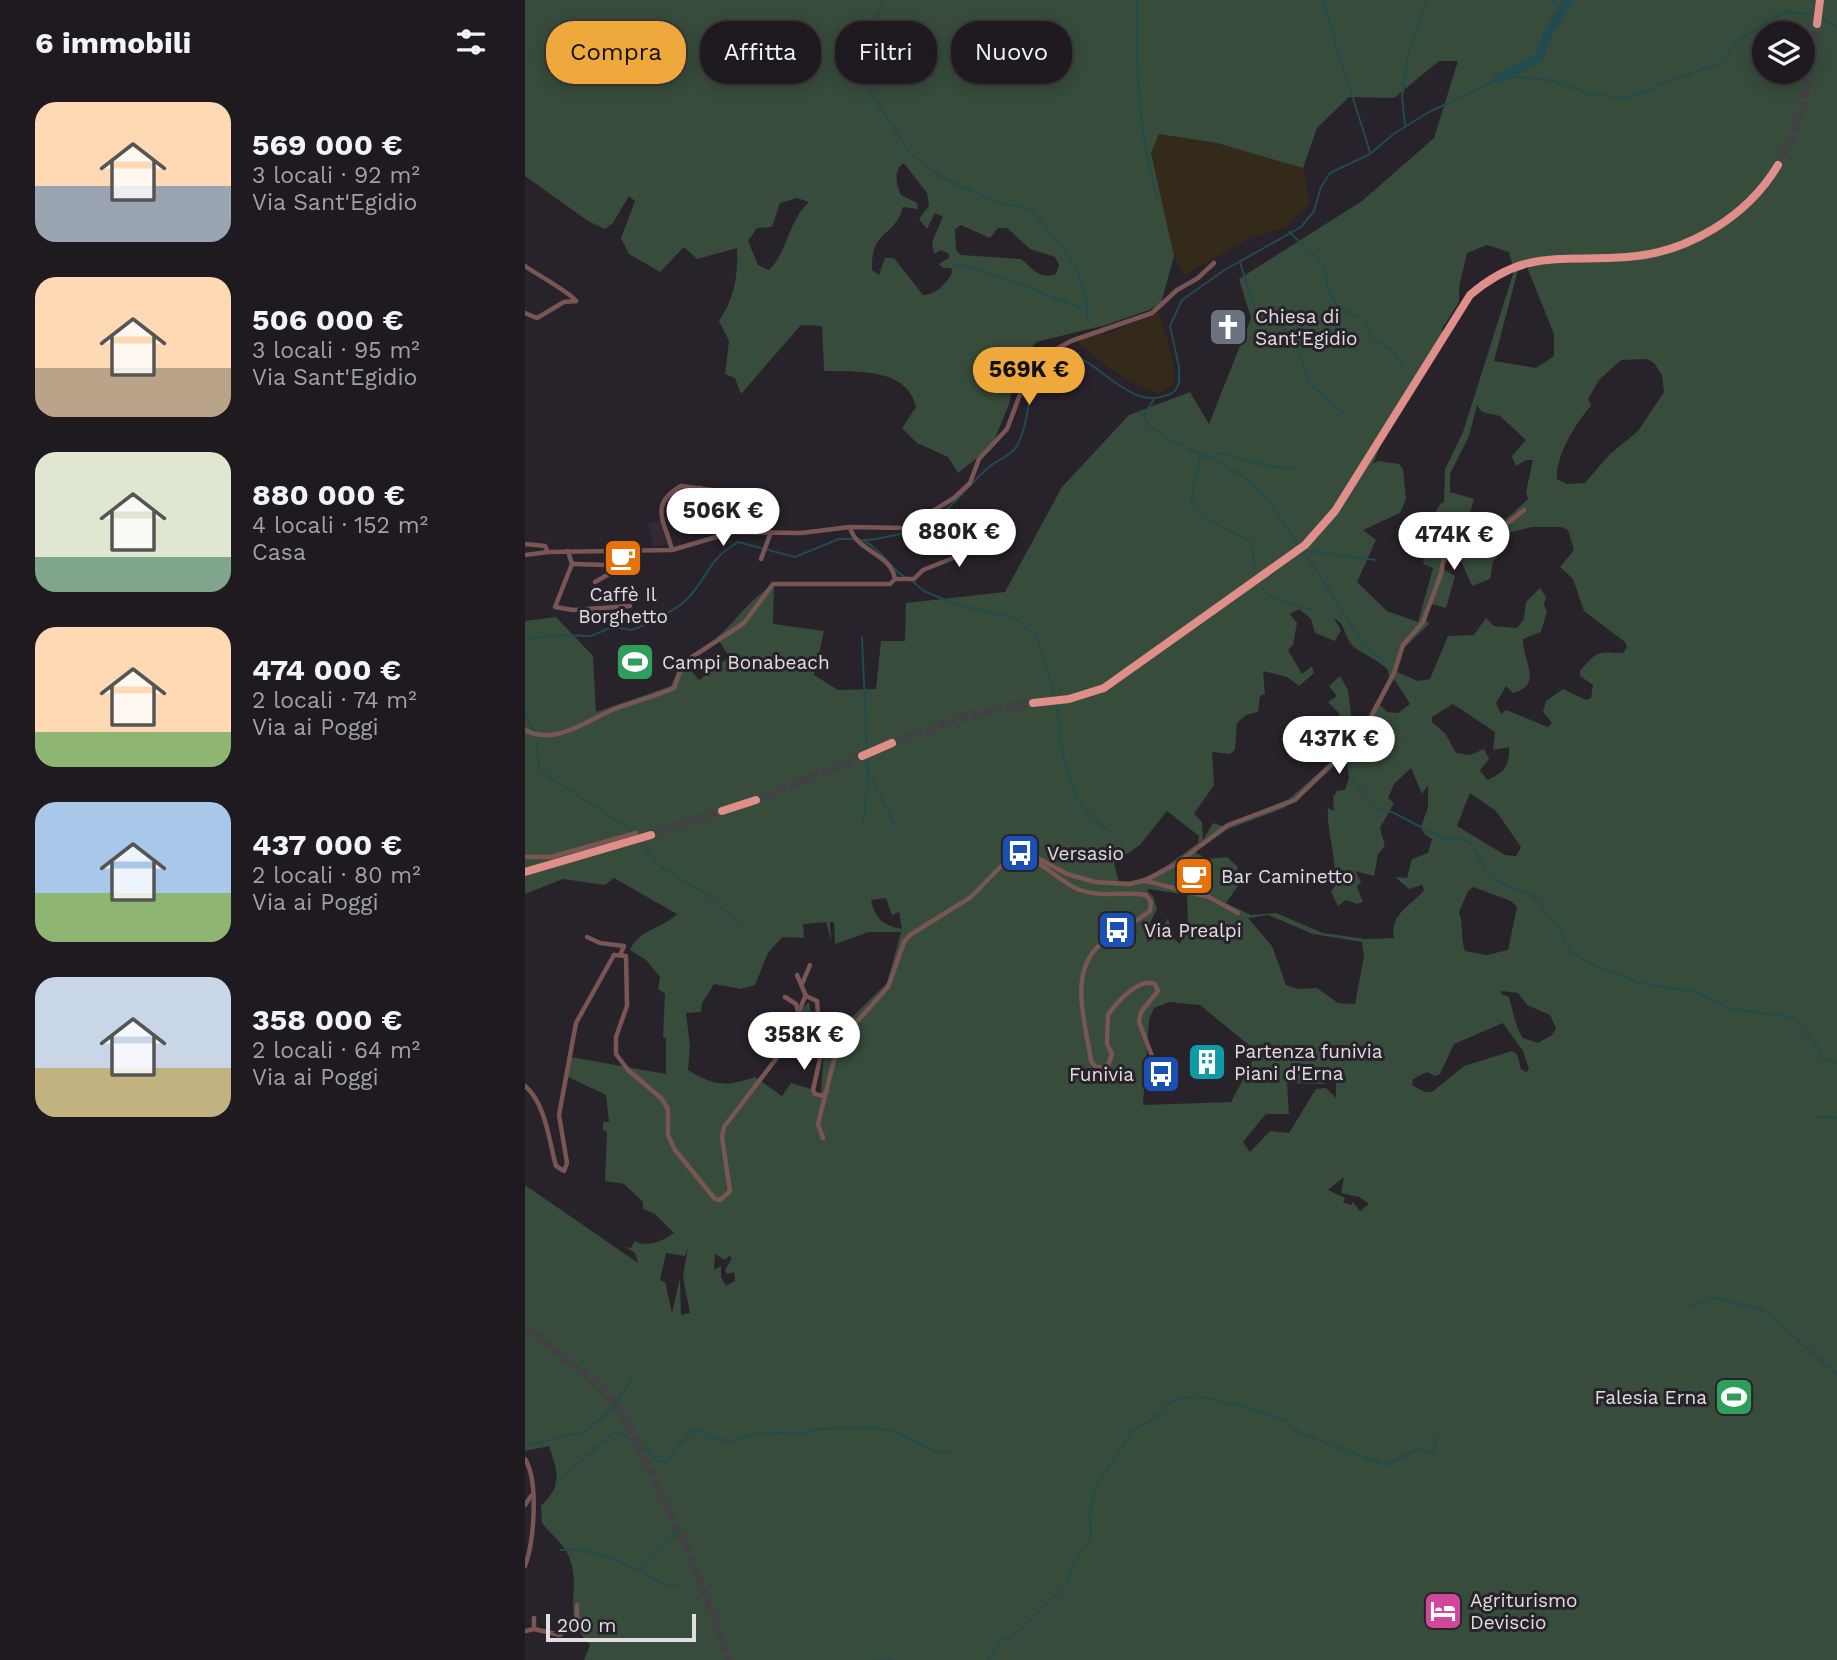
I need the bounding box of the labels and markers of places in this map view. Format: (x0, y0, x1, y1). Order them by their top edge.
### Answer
place label: Chiesa di Sant'Egidio (1255, 305, 1357, 350)
church icon: Chiesa di Sant'Egidio (1207, 306, 1249, 348)
pin: 569K € (972, 348, 1086, 407)
pin: 506K € (666, 489, 780, 548)
pin: 880K € (902, 510, 1016, 569)
pin: 474K € (1397, 512, 1511, 572)
cafe icon: Caffè Il Borghetto (602, 537, 644, 579)
place label: Caffè Il Borghetto (578, 583, 668, 628)
sports icon: Campi Bonabeach (614, 641, 656, 683)
place label: Campi Bonabeach (662, 651, 830, 674)
pin: 437K € (1282, 716, 1396, 776)
bus stop icon: Versasio (999, 832, 1041, 874)
place label: Versasio (1047, 842, 1124, 865)
cafe icon: Bar Caminetto (1173, 855, 1215, 897)
place label: Bar Caminetto (1221, 865, 1353, 888)
bus stop icon: Via Prealpi (1096, 909, 1138, 951)
place label: Via Prealpi (1144, 919, 1242, 942)
pin: 358K € (747, 1012, 861, 1072)
place label: Partenza funivia Piani d'Erna (1234, 1040, 1383, 1085)
building icon: Partenza funivia Piani d'Erna (1186, 1041, 1228, 1083)
bus stop icon: Funivia (1140, 1053, 1182, 1095)
place label: Funivia (1069, 1063, 1134, 1086)
sports icon: Falesia Erna (1713, 1376, 1755, 1418)
place label: Falesia Erna (1595, 1386, 1707, 1409)
place label: Agriturismo Deviscio (1470, 1589, 1577, 1634)
hotel icon: Agriturismo Deviscio (1422, 1590, 1464, 1632)

